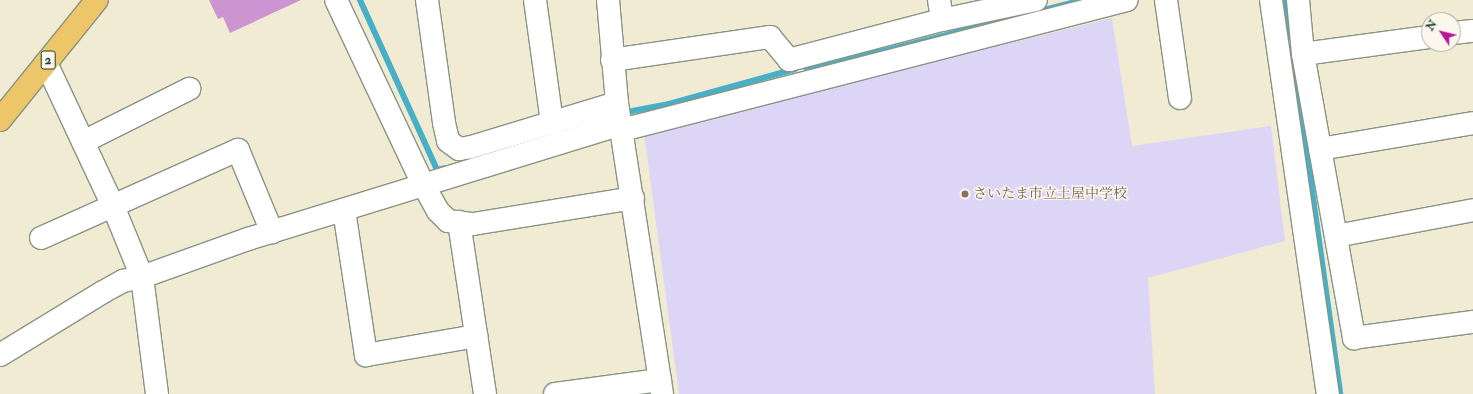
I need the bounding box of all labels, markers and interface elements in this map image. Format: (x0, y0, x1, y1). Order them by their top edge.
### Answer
north arrow (1421, 12, 1461, 52)
text: N (1423, 18, 1440, 33)
road number: 2 (40, 49, 56, 71)
place label: さいたま市立土屋中学校 (973, 186, 1127, 202)
marker: さいたま市立土屋中学校 (960, 189, 970, 199)

